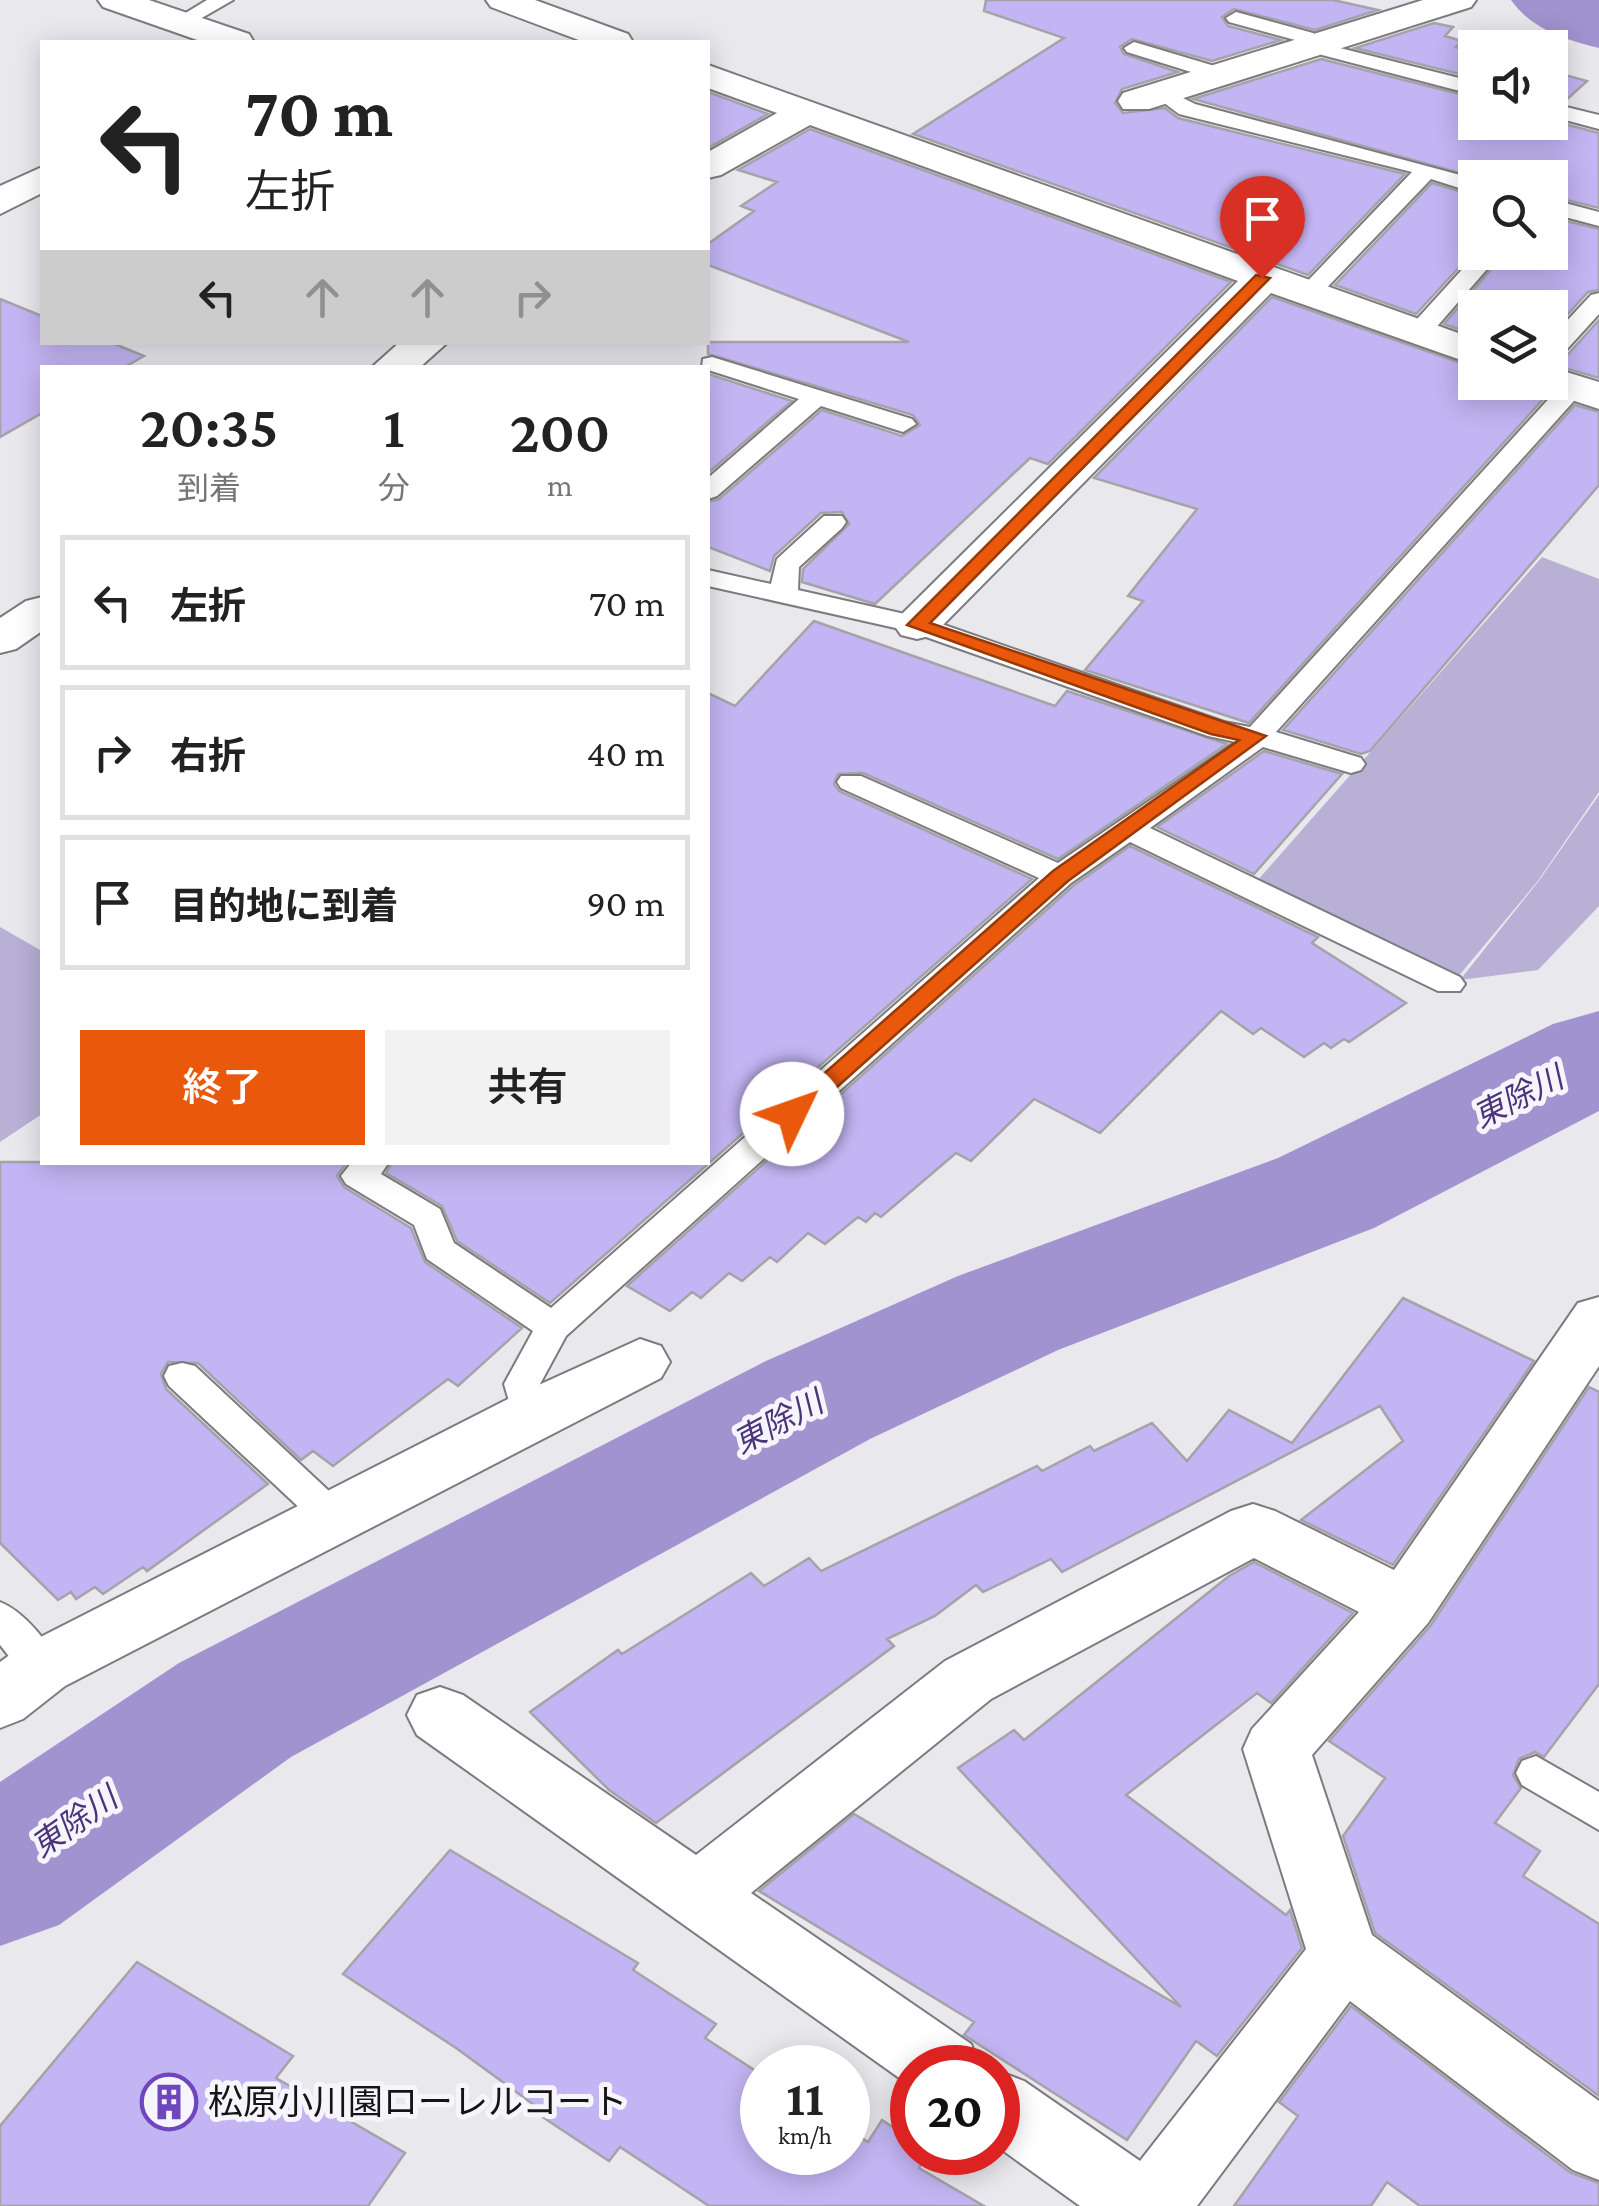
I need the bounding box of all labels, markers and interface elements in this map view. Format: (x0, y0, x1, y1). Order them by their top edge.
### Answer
map controls (1458, 30, 1568, 400)
button: sound (1458, 30, 1568, 140)
text: 70 m (245, 73, 393, 151)
icon: left (80, 80, 210, 210)
button: search (1458, 160, 1568, 270)
text: 左折 (245, 167, 335, 217)
pin (1220, 176, 1305, 279)
icon: arrive (1235, 191, 1290, 246)
icon: left (190, 270, 245, 325)
icon: ahead (295, 270, 350, 325)
icon: ahead (400, 270, 455, 325)
icon: right (505, 270, 560, 325)
button: layers (1458, 290, 1568, 400)
text: 20:35 (140, 393, 278, 460)
text: 1 (383, 393, 405, 460)
text: 200 (510, 398, 610, 465)
text: m (547, 467, 573, 503)
text: 到着 (177, 470, 241, 506)
text: 分 (378, 470, 410, 506)
icon: left (85, 575, 140, 630)
text: 70 m (589, 582, 665, 624)
text: 左折 (170, 585, 246, 627)
icon: right (85, 725, 140, 780)
text: 40 m (586, 732, 665, 774)
text: 右折 (170, 735, 246, 777)
icon: arrive (85, 875, 140, 930)
text: 90 m (587, 882, 665, 924)
text: 目的地に到着 (170, 885, 398, 927)
button: 終了 (80, 1030, 365, 1145)
button: 共有 (385, 1030, 670, 1145)
water label: 東除川 (1467, 1058, 1572, 1135)
position arrow (740, 1062, 844, 1166)
water label: 東除川 (727, 1382, 831, 1460)
water label: 東除川 (24, 1778, 126, 1864)
speed limit sign: 20 (890, 2045, 1020, 2175)
text: 11 (786, 2070, 824, 2126)
building icon: 松原小川園ローレルコート (139, 2072, 199, 2132)
place label: 松原小川園ローレルコート (208, 2083, 627, 2122)
text: km/h (778, 2122, 832, 2149)

